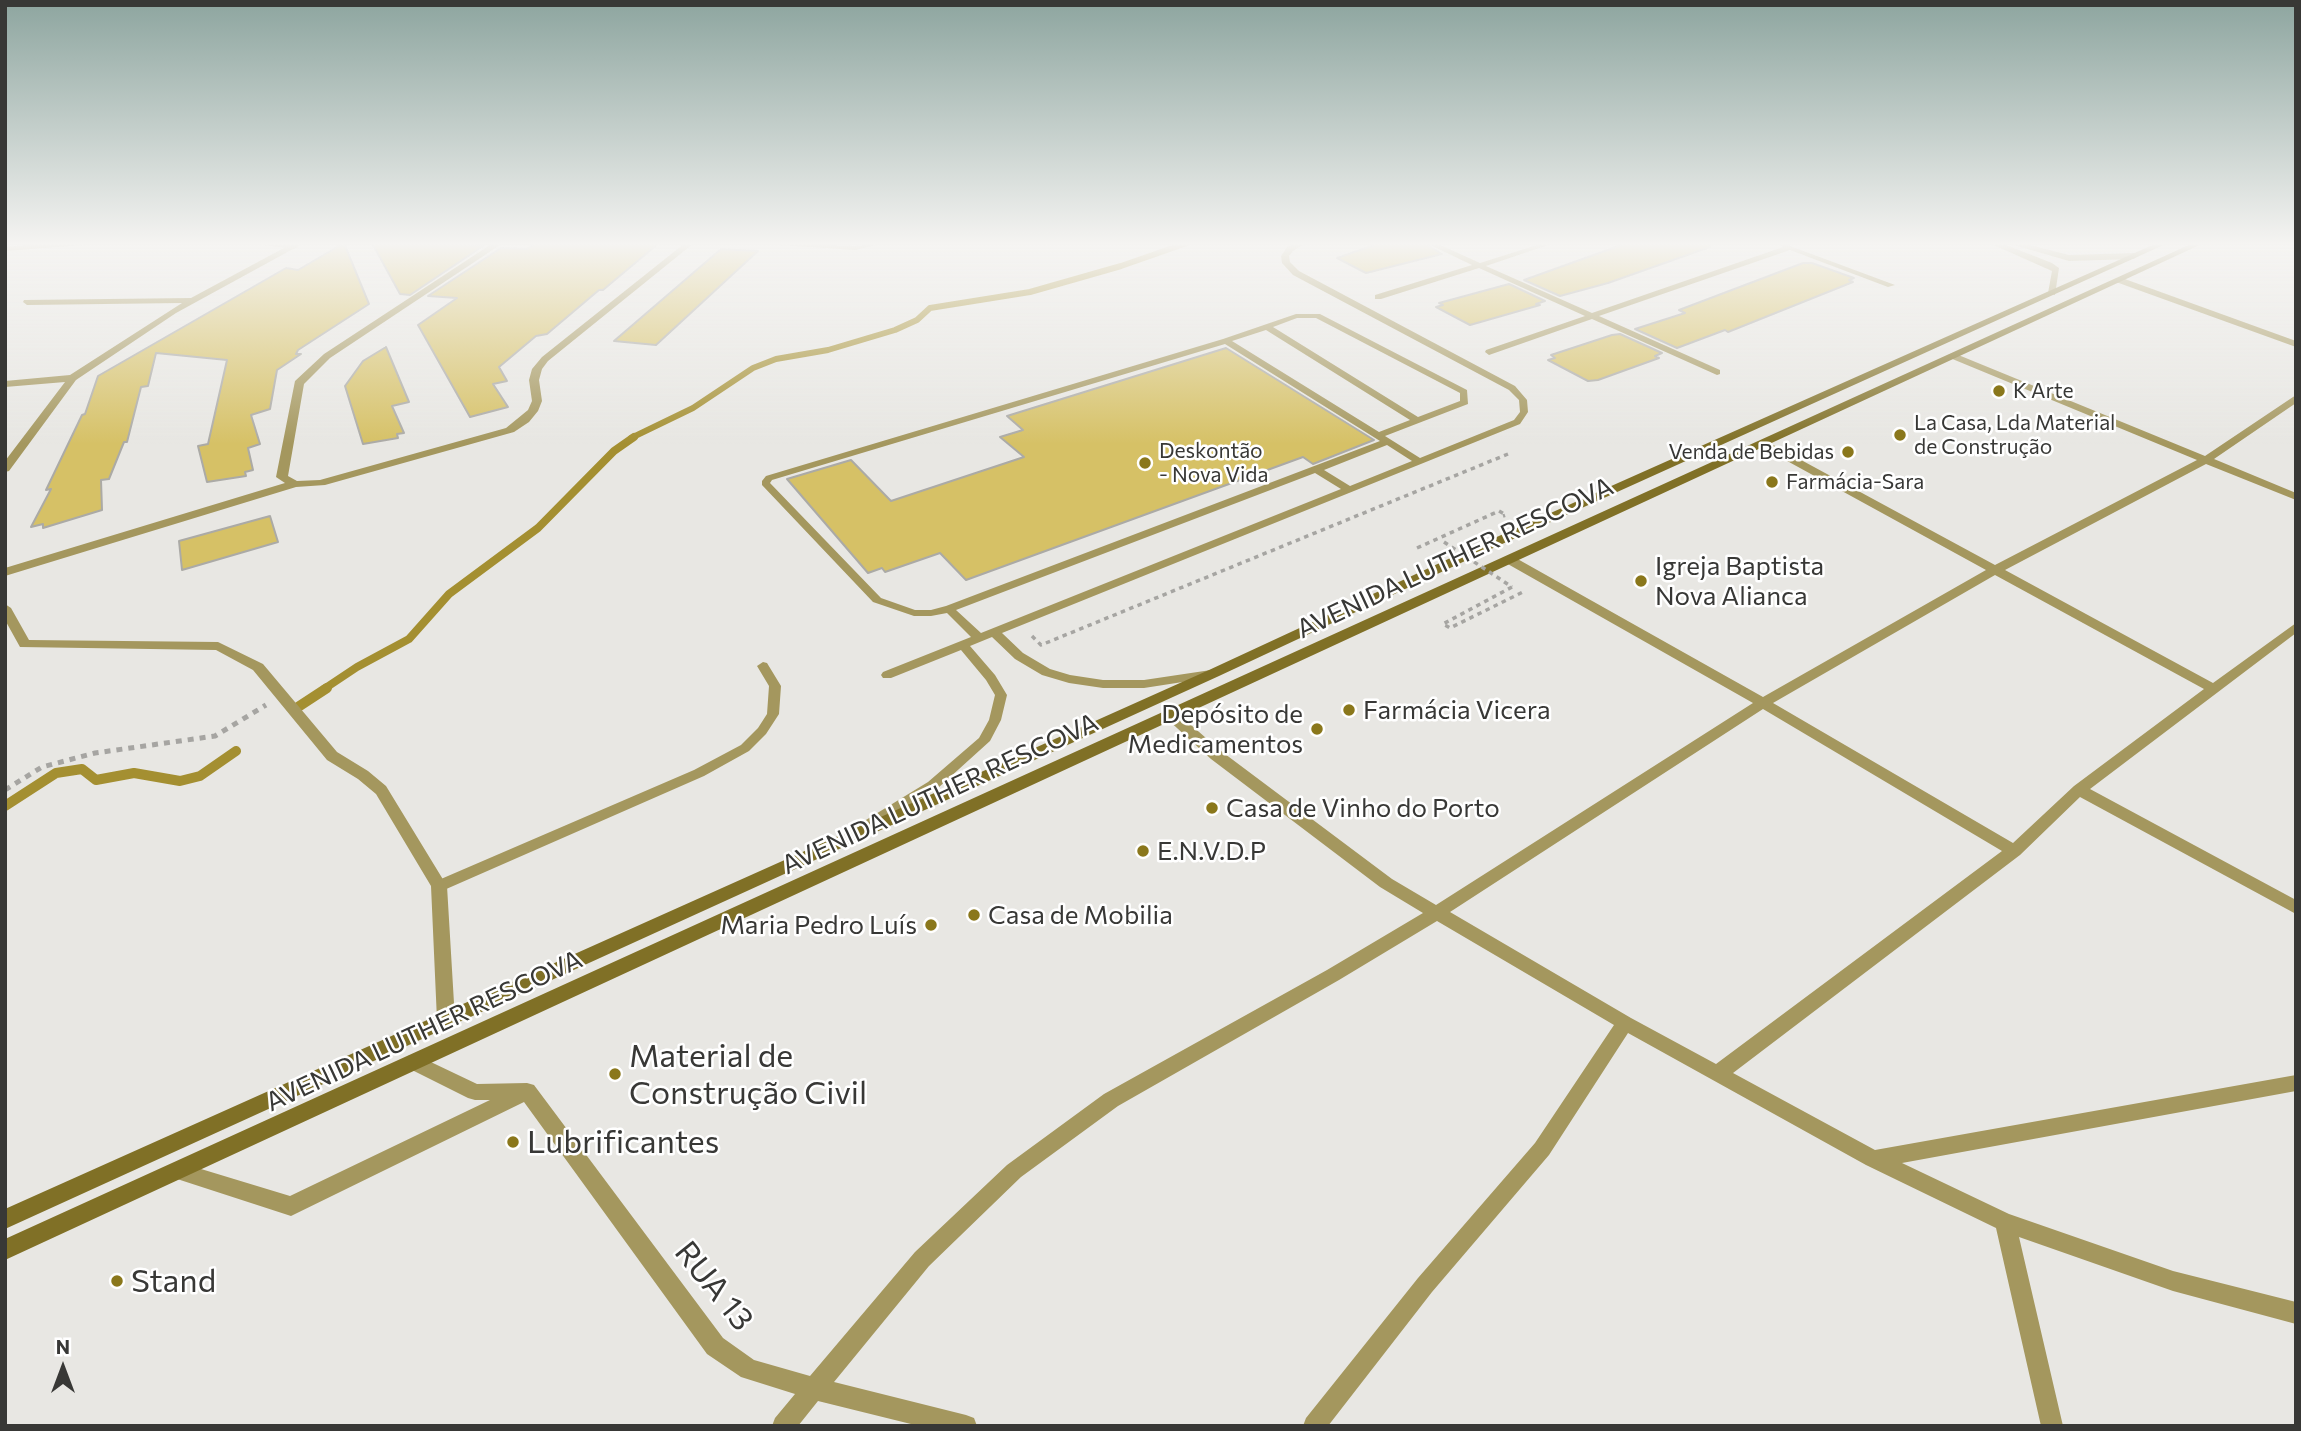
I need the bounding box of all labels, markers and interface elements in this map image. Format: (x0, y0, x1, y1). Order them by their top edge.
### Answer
place label: K Arte (2013, 378, 2074, 404)
marker: K Arte (1991, 383, 2007, 399)
place label: La Casa, Lda Material de Construção (1914, 410, 2115, 460)
marker: La Casa, Lda Material de Construção (1892, 427, 1908, 443)
place label: Deskontão - Nova Vida (1159, 438, 1268, 488)
place label: Venda de Bebidas (1668, 439, 1834, 465)
marker: Venda de Bebidas (1840, 444, 1856, 460)
marker: Deskontão - Nova Vida (1137, 455, 1153, 471)
place label: Farmácia-Sara (1786, 469, 1924, 495)
street label: AVENIDA LUTHER RESCOVA (1292, 471, 1618, 645)
marker: Farmácia-Sara (1764, 474, 1780, 490)
place label: Igreja Baptista Nova Alianca (1655, 550, 1824, 612)
marker: Igreja Baptista Nova Alianca (1633, 573, 1649, 589)
place label: Farmácia Vicera (1363, 694, 1550, 726)
place label: Depósito de Medicamentos (1127, 698, 1303, 760)
marker: Farmácia Vicera (1341, 702, 1357, 718)
street label: AVENIDA LUTHER RESCOVA (777, 707, 1103, 881)
marker: Depósito de Medicamentos (1309, 721, 1325, 737)
place label: Casa de Vinho do Porto (1226, 792, 1500, 824)
marker: Casa de Vinho do Porto (1204, 800, 1220, 816)
place label: E.N.V.D.P (1157, 835, 1266, 867)
marker: E.N.V.D.P (1135, 843, 1151, 859)
place label: Casa de Mobilia (988, 899, 1173, 931)
marker: Casa de Mobilia (966, 907, 982, 923)
place label: Maria Pedro Luís (720, 909, 917, 941)
marker: Maria Pedro Luís (923, 917, 939, 933)
street label: AVENIDA LUTHER RESCOVA (261, 944, 587, 1118)
place label: Material de Construção Civil (629, 1037, 867, 1112)
marker: Material de Construção Civil (607, 1066, 623, 1082)
place label: Lubrificantes (527, 1123, 719, 1161)
marker: Lubrificantes (505, 1134, 521, 1150)
street label: RUA 13 (667, 1234, 761, 1338)
place label: Stand (131, 1262, 216, 1300)
marker: Stand (109, 1273, 125, 1289)
north arrow (28, 1333, 98, 1403)
text: N (56, 1335, 70, 1358)

